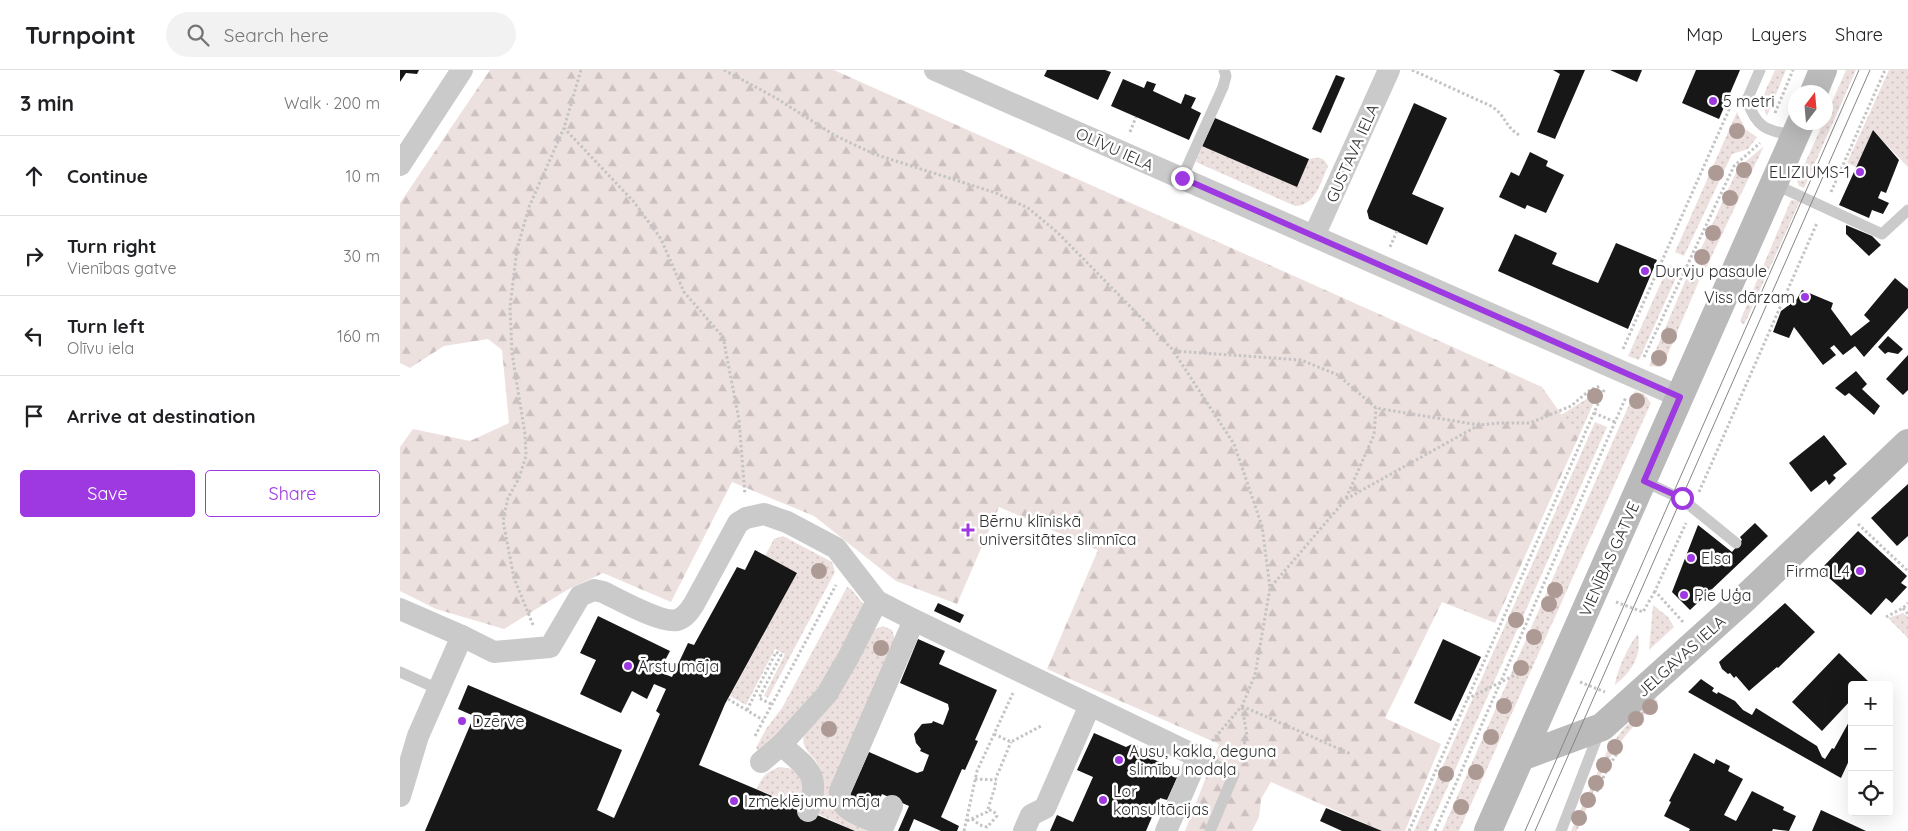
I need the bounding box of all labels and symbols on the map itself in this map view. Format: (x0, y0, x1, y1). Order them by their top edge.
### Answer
north arrow (1788, 85, 1833, 130)
place label: 5 metri (1723, 91, 1775, 111)
marker: 5 metri (1707, 95, 1719, 107)
street label: GUSTAVA IELA (1321, 101, 1383, 205)
street label: OLĪVU IELA (1073, 123, 1157, 175)
place label: ELIZIUMS-1 (1769, 162, 1850, 182)
marker: ELIZIUMS-1 (1854, 166, 1866, 178)
route end (1171, 167, 1194, 190)
place label: Durvju pasaule (1655, 261, 1767, 281)
marker: Durvju pasaule (1639, 265, 1651, 277)
place label: Viss dārzam (1704, 287, 1795, 307)
marker: Viss dārzam (1799, 291, 1811, 303)
route start (1671, 487, 1694, 510)
street label: VIENĪBAS GATVE (1575, 498, 1643, 620)
place label: Bērnu klīniskā universitātes slimnīca (979, 511, 1137, 549)
marker: Bērnu klīniskā universitātes slimnīca (961, 523, 975, 537)
place label: Elsa (1701, 548, 1731, 568)
marker: Elsa (1685, 552, 1697, 564)
place label: Firma L4 (1786, 561, 1850, 581)
marker: Firma L4 (1854, 565, 1866, 577)
place label: Pie Uģa (1694, 585, 1751, 605)
marker: Pie Uģa (1678, 589, 1690, 601)
street label: JELGAVAS IELA (1633, 611, 1729, 701)
place label: Ārstu māja (638, 656, 719, 676)
marker: Ārstu māja (622, 660, 634, 672)
place label: Dzērve (472, 711, 524, 731)
marker: Dzērve (456, 715, 468, 727)
place label: Ausu, kakla, deguna slimību nodaļa (1129, 741, 1276, 779)
marker: Ausu, kakla, deguna slimību nodaļa (1113, 754, 1125, 766)
place label: Lor konsultācijas (1113, 781, 1209, 819)
place label: Izmeklējumu māja (744, 791, 880, 811)
marker: Lor konsultācijas (1097, 794, 1109, 806)
marker: Izmeklējumu māja (728, 795, 740, 807)

